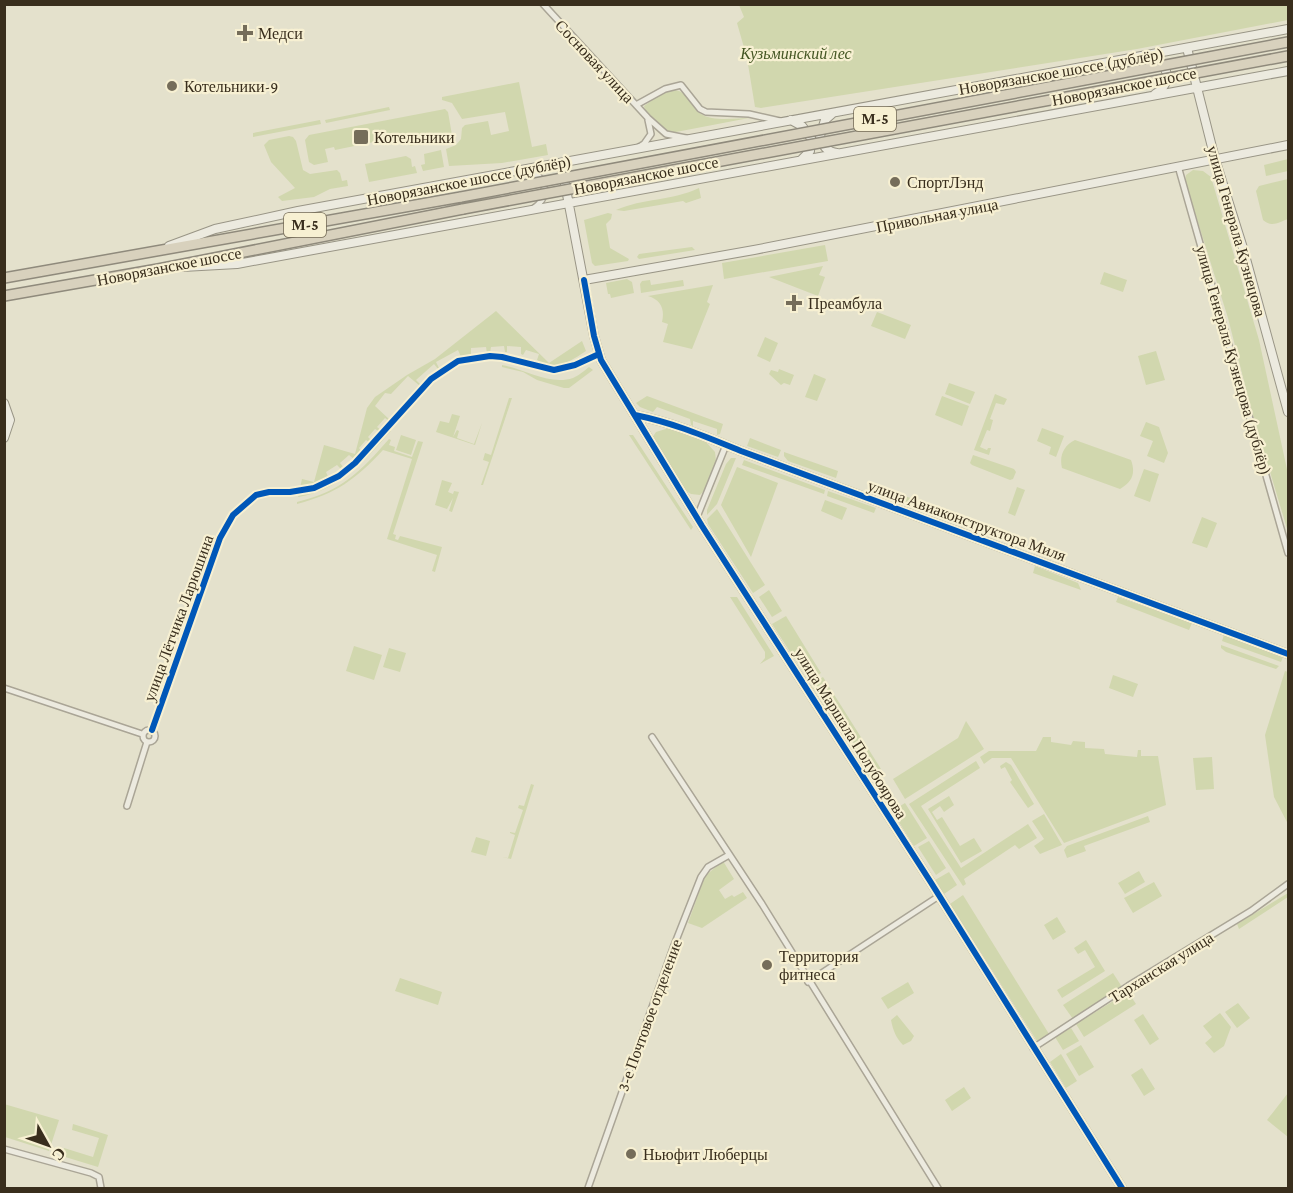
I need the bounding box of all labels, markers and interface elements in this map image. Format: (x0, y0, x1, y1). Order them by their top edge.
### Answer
street label: Сосновая улица (551, 16, 637, 107)
marker: Медси (236, 24, 254, 42)
place label: Медси (258, 25, 303, 43)
street label: Новорязанское шоссе (дублёр) (957, 43, 1165, 99)
park label: Кузьминский лес (739, 45, 852, 63)
street label: Новорязанское шоссе (1050, 63, 1198, 109)
place label: Котельники-9 (184, 78, 278, 95)
marker: Котельники-9 (165, 79, 179, 93)
road number: М-5 (854, 107, 896, 131)
marker: Котельники (352, 128, 370, 146)
place label: Котельники (374, 129, 455, 146)
street label: улица Генерала Кузнецова (1203, 144, 1269, 319)
street label: Новорязанское шоссе (дублёр) (365, 152, 573, 210)
street label: Новорязанское шоссе (572, 153, 720, 199)
place label: СпортЛэнд (907, 174, 983, 192)
marker: СпортЛэнд (888, 175, 902, 189)
street label: Привольная улица (875, 195, 1000, 237)
road number: М-5 (284, 213, 326, 237)
street label: улица Генерала Кузнецова (дублёр) (1192, 243, 1275, 477)
street label: Новорязанское шоссе (95, 244, 243, 290)
marker: Преамбула (785, 294, 803, 312)
place label: Преамбула (808, 295, 882, 313)
street label: улица Авиаконструктора Миля (865, 477, 1069, 565)
street label: улица Лётчика Ларюшина (140, 532, 218, 704)
street label: улица Маршала Полубоярова (790, 645, 910, 822)
street label: Тарханская улица (1106, 929, 1217, 1007)
street label: 3-е Почтовое отделение (614, 937, 686, 1094)
place label: Территория фитнеса (779, 948, 859, 984)
marker: Территория фитнеса (760, 958, 774, 972)
north arrow (18, 1115, 78, 1175)
text: С (49, 1144, 69, 1164)
place label: Ньюфит Люберцы (643, 1146, 768, 1164)
marker: Ньюфит Люберцы (624, 1147, 638, 1161)

